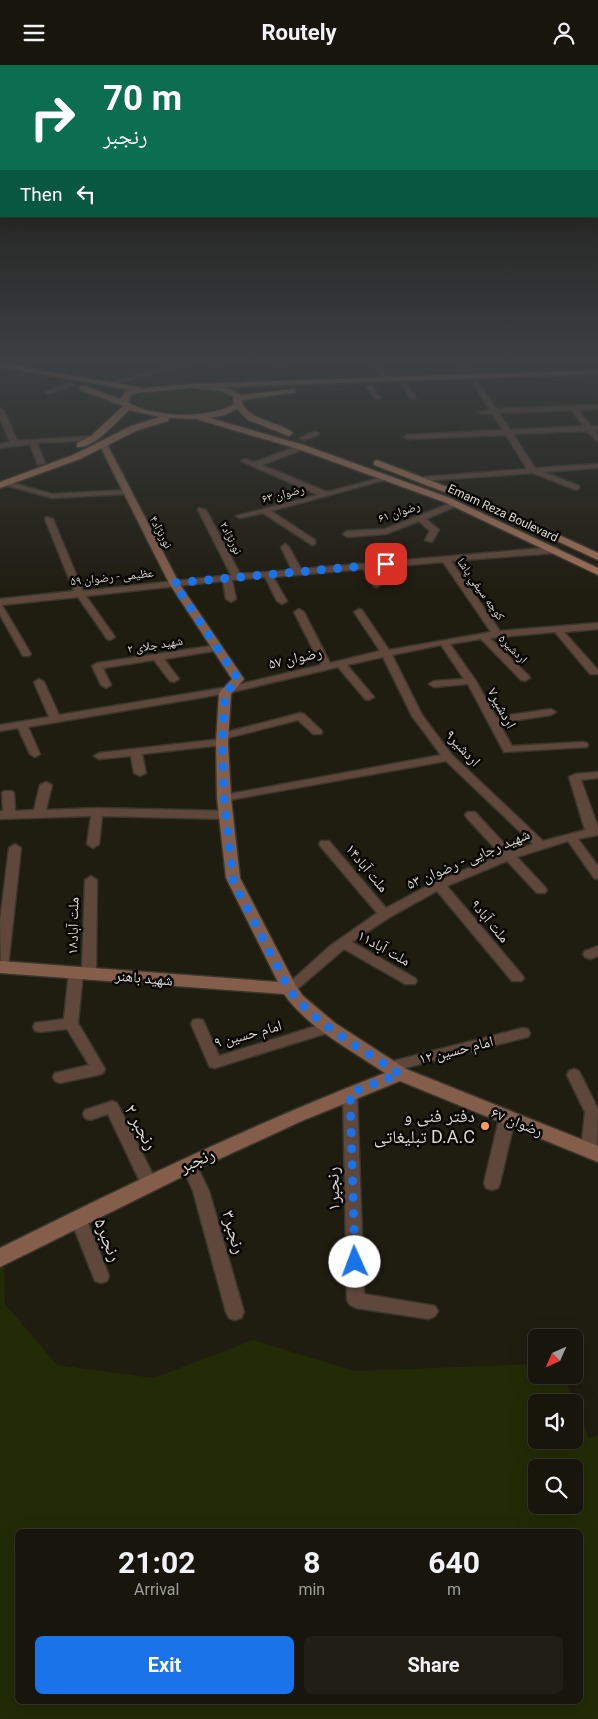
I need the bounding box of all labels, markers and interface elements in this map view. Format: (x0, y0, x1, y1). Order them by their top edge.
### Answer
icon: menu (20, 19, 48, 47)
icon: person (550, 19, 578, 47)
text: Routely (261, 20, 337, 45)
text: 70 m (103, 78, 182, 119)
icon: right (20, 85, 85, 150)
text: رنجبر (103, 124, 148, 149)
icon: left (72, 180, 100, 208)
text: Then (20, 183, 62, 206)
street label: Emam Reza Boulevard (446, 481, 560, 545)
street label: رضوان ۶۳ (260, 482, 306, 506)
street label: رضوان ۶۱ (376, 499, 422, 525)
street label: نورنژاد۴ (147, 513, 175, 551)
street label: نورنژاد۲ (217, 519, 245, 557)
pin (365, 543, 407, 585)
icon: arrive (372, 550, 400, 578)
street label: كوچه سيفي پاشا (452, 555, 508, 625)
street label: عظیمی - رضوان ۵۹ (70, 566, 154, 589)
street label: اردشیر۵ (496, 632, 530, 667)
street label: شهید جلای ۲ (126, 634, 184, 657)
street label: رضوان ۵۷ (267, 643, 324, 674)
street label: اردشیر۷ (484, 685, 520, 731)
street label: اردشیر۹ (442, 726, 484, 770)
street label: شهید رجایی - رضوان ۵۳ (404, 825, 533, 894)
street label: ملت آباد۱۴ (342, 840, 393, 896)
street label: ملت آباد۹ (467, 896, 513, 946)
street label: ملت آباد۱۸ (63, 897, 83, 955)
street label: ملت آباد۱۱ (354, 926, 414, 970)
street label: شهید باهنر (113, 966, 174, 989)
street label: امام حسین ۹ (212, 1016, 284, 1053)
street label: امام حسین ۱۲ (417, 1032, 495, 1069)
street label: رنجبر ۲ (120, 1100, 163, 1154)
street label: رضوان ۶۷ (488, 1104, 546, 1141)
place label: دفتر فنی و تبلیغاتی D.A.C (374, 1105, 475, 1148)
marker: دفتر فنی و تبلیغاتی D.A.C (479, 1120, 491, 1132)
street label: رنجبر (175, 1143, 218, 1177)
street label: رنجبر۱ (321, 1166, 344, 1212)
street label: رنجبر۳ (218, 1208, 251, 1256)
street label: رنجبر۵ (90, 1215, 127, 1265)
position arrow (328, 1235, 380, 1287)
north arrow (528, 1329, 582, 1384)
map controls (528, 1329, 583, 1514)
button: sound (528, 1394, 583, 1449)
button: search (528, 1459, 583, 1514)
text: 21:02 (118, 1545, 195, 1580)
text: 8 (303, 1545, 320, 1580)
text: 640 (428, 1545, 480, 1580)
text: Arrival (134, 1580, 179, 1599)
text: min (298, 1580, 325, 1599)
text: m (447, 1580, 461, 1599)
button: Exit (35, 1636, 294, 1694)
button: Share (304, 1636, 563, 1694)

